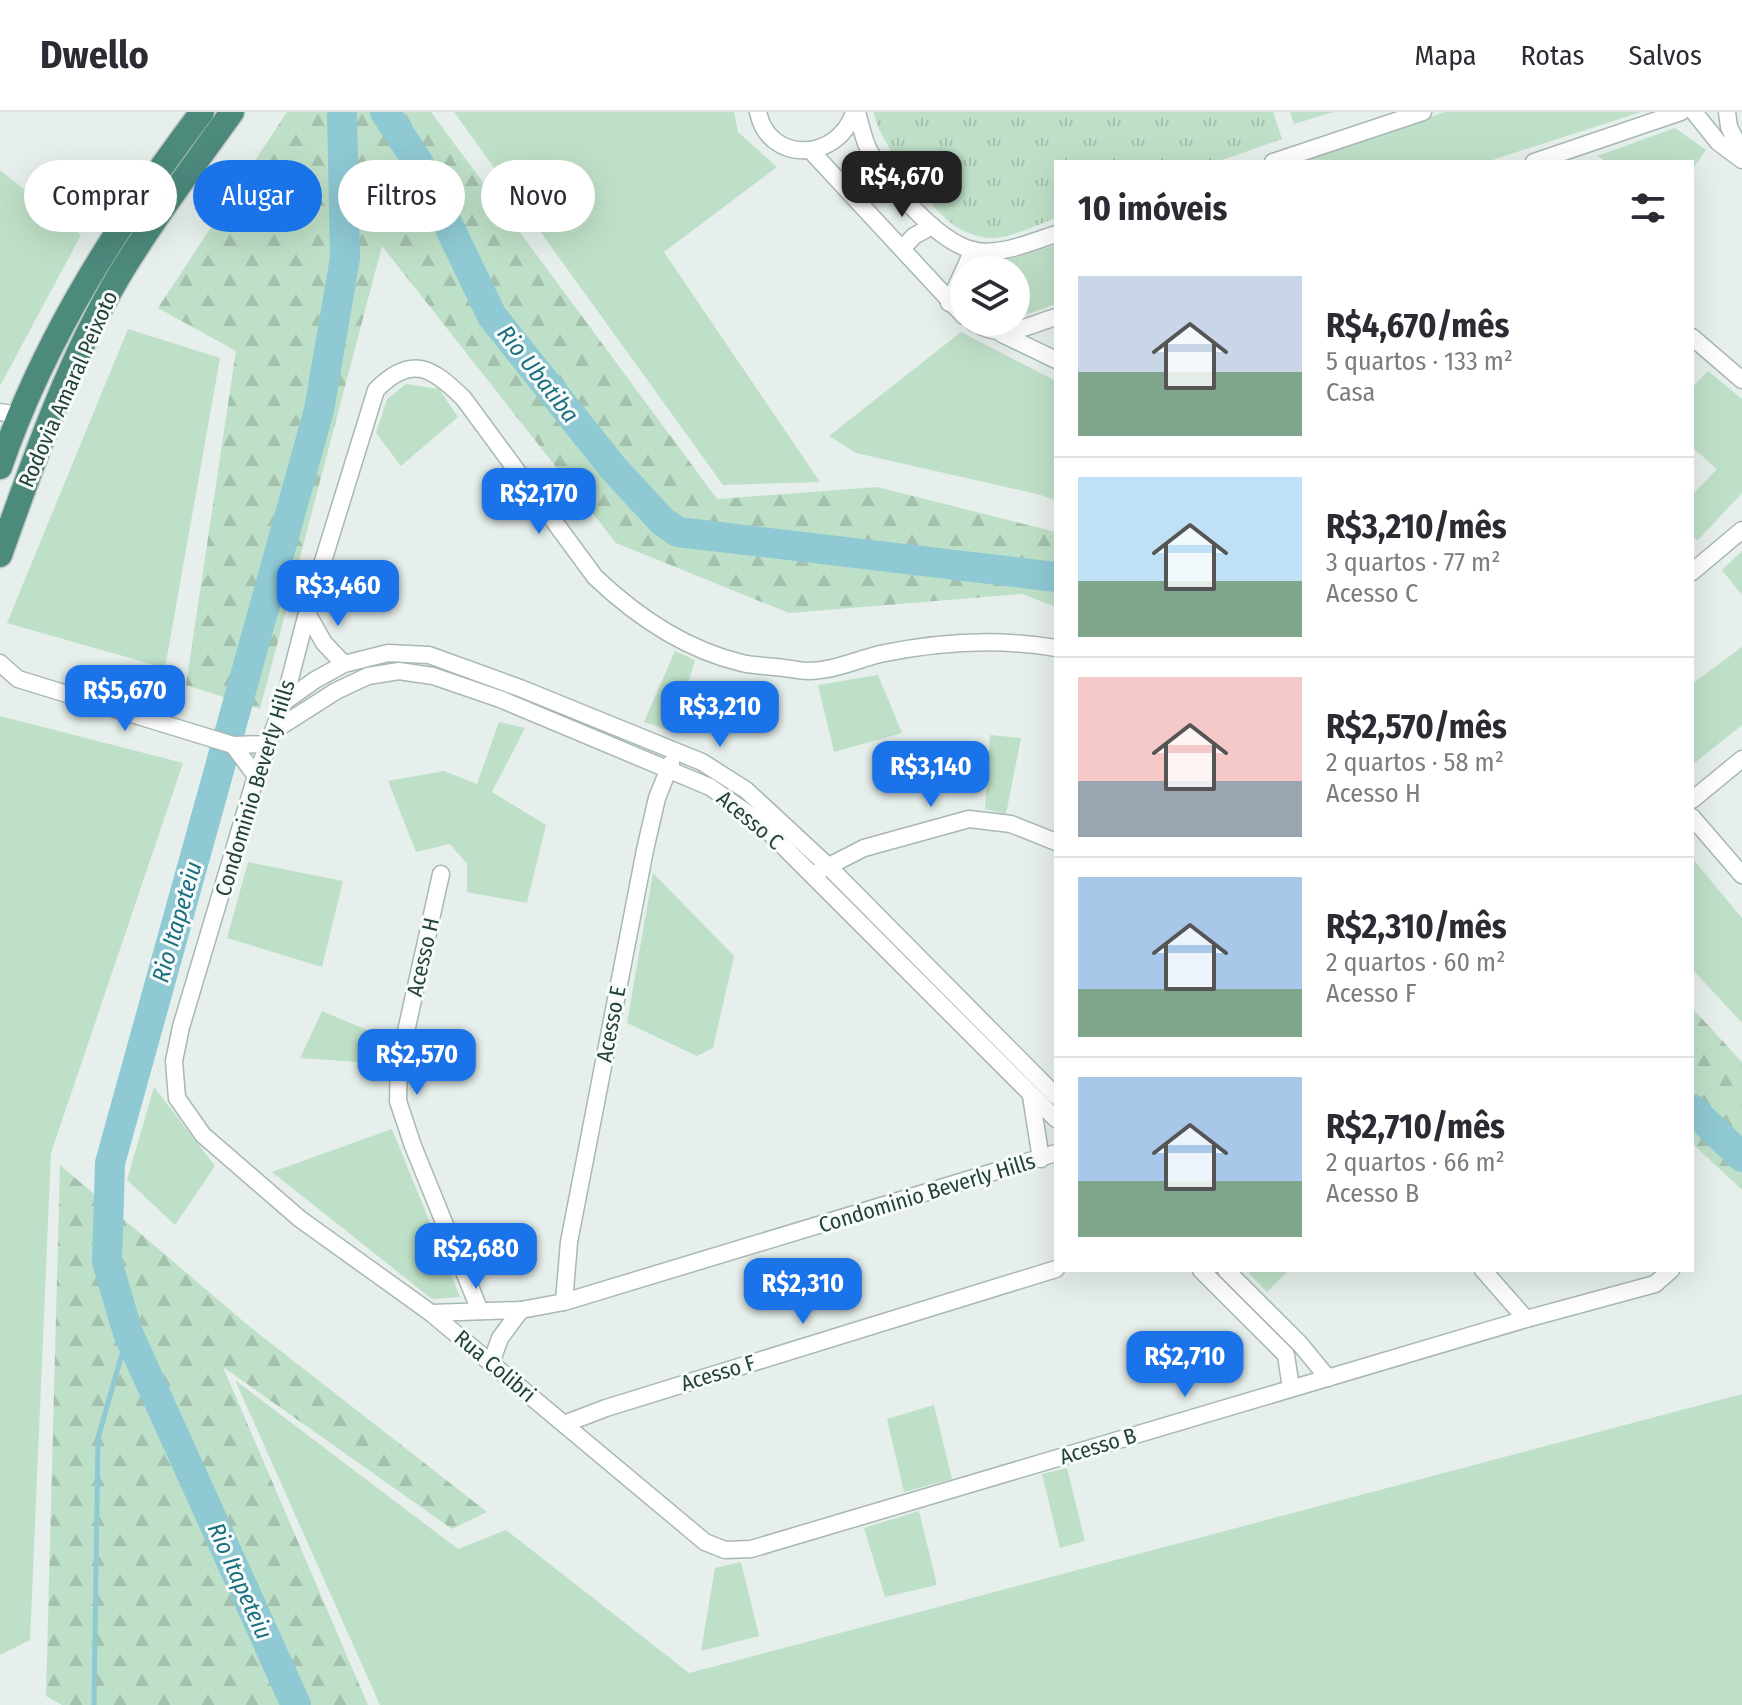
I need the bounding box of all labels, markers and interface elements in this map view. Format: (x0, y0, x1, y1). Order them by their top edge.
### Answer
text: Dwello (40, 32, 149, 78)
text: Mapa (1415, 39, 1477, 72)
text: Rotas (1521, 39, 1585, 72)
text: Salvos (1629, 39, 1702, 72)
pin: R$4,670 (828, 151, 976, 219)
chip: Comprar (24, 160, 177, 232)
chip: Alugar (193, 160, 322, 232)
chip: Filtros (338, 160, 465, 232)
chip: Novo (481, 160, 595, 232)
text: R$4,670 (860, 161, 944, 192)
icon: filters (1626, 186, 1670, 230)
text: 10 imóveis (1078, 188, 1227, 229)
map controls (950, 256, 1030, 336)
button: layers (950, 256, 1030, 336)
street label: Rodovia Amaral Peixoto (12, 287, 124, 491)
text: R$4,670/mês (1326, 305, 1509, 346)
icon: home (1142, 308, 1238, 404)
water label: Rio Ubatiba (491, 320, 585, 428)
text: 5 quartos · 133 m² (1326, 346, 1513, 377)
text: Casa (1326, 377, 1375, 408)
pin: R$2,170 (465, 468, 613, 536)
text: R$2,170 (500, 478, 578, 509)
text: R$3,210/mês (1326, 506, 1507, 547)
icon: home (1142, 509, 1238, 605)
text: 3 quartos · 77 m² (1326, 547, 1500, 578)
pin: R$3,460 (264, 560, 412, 628)
text: R$3,460 (295, 570, 381, 601)
text: Acesso C (1326, 578, 1418, 609)
pin: R$5,670 (51, 665, 199, 733)
text: R$5,670 (83, 675, 167, 706)
street label: Condominio Beverly Hills (209, 676, 301, 900)
pin: R$3,210 (646, 681, 794, 749)
text: R$3,210 (679, 691, 761, 722)
text: R$2,570/mês (1326, 706, 1507, 747)
icon: home (1142, 709, 1238, 805)
pin: R$3,140 (857, 741, 1005, 809)
text: 2 quartos · 58 m² (1326, 747, 1504, 778)
text: R$3,140 (890, 751, 972, 782)
text: Acesso H (1326, 778, 1421, 809)
street label: Acesso C (711, 785, 789, 855)
water label: Rio Itapeteiu (146, 858, 208, 986)
text: R$2,310/mês (1326, 906, 1507, 947)
icon: home (1142, 909, 1238, 1005)
street label: Acesso H (401, 915, 445, 999)
text: 2 quartos · 60 m² (1326, 947, 1505, 978)
text: Acesso F (1326, 978, 1416, 1009)
street label: Acesso E (590, 984, 632, 1064)
pin: R$2,570 (343, 1029, 491, 1097)
text: R$2,570 (376, 1039, 458, 1070)
text: R$2,710/mês (1326, 1106, 1505, 1147)
icon: home (1142, 1109, 1238, 1205)
street label: Condominio Beverly Hills (815, 1147, 1039, 1239)
text: 2 quartos · 66 m² (1326, 1147, 1505, 1178)
text: Acesso B (1326, 1178, 1419, 1209)
pin: R$2,680 (402, 1223, 550, 1291)
text: R$2,680 (433, 1233, 519, 1264)
pin: R$2,310 (729, 1258, 877, 1326)
text: R$2,310 (762, 1268, 844, 1299)
street label: Rua Colibri (449, 1324, 541, 1408)
pin: R$2,710 (1111, 1331, 1259, 1399)
text: R$2,710 (1144, 1341, 1226, 1372)
street label: Acesso F (678, 1349, 759, 1397)
street label: Acesso B (1056, 1422, 1140, 1470)
water label: Rio Itapeteiu (202, 1518, 278, 1644)

